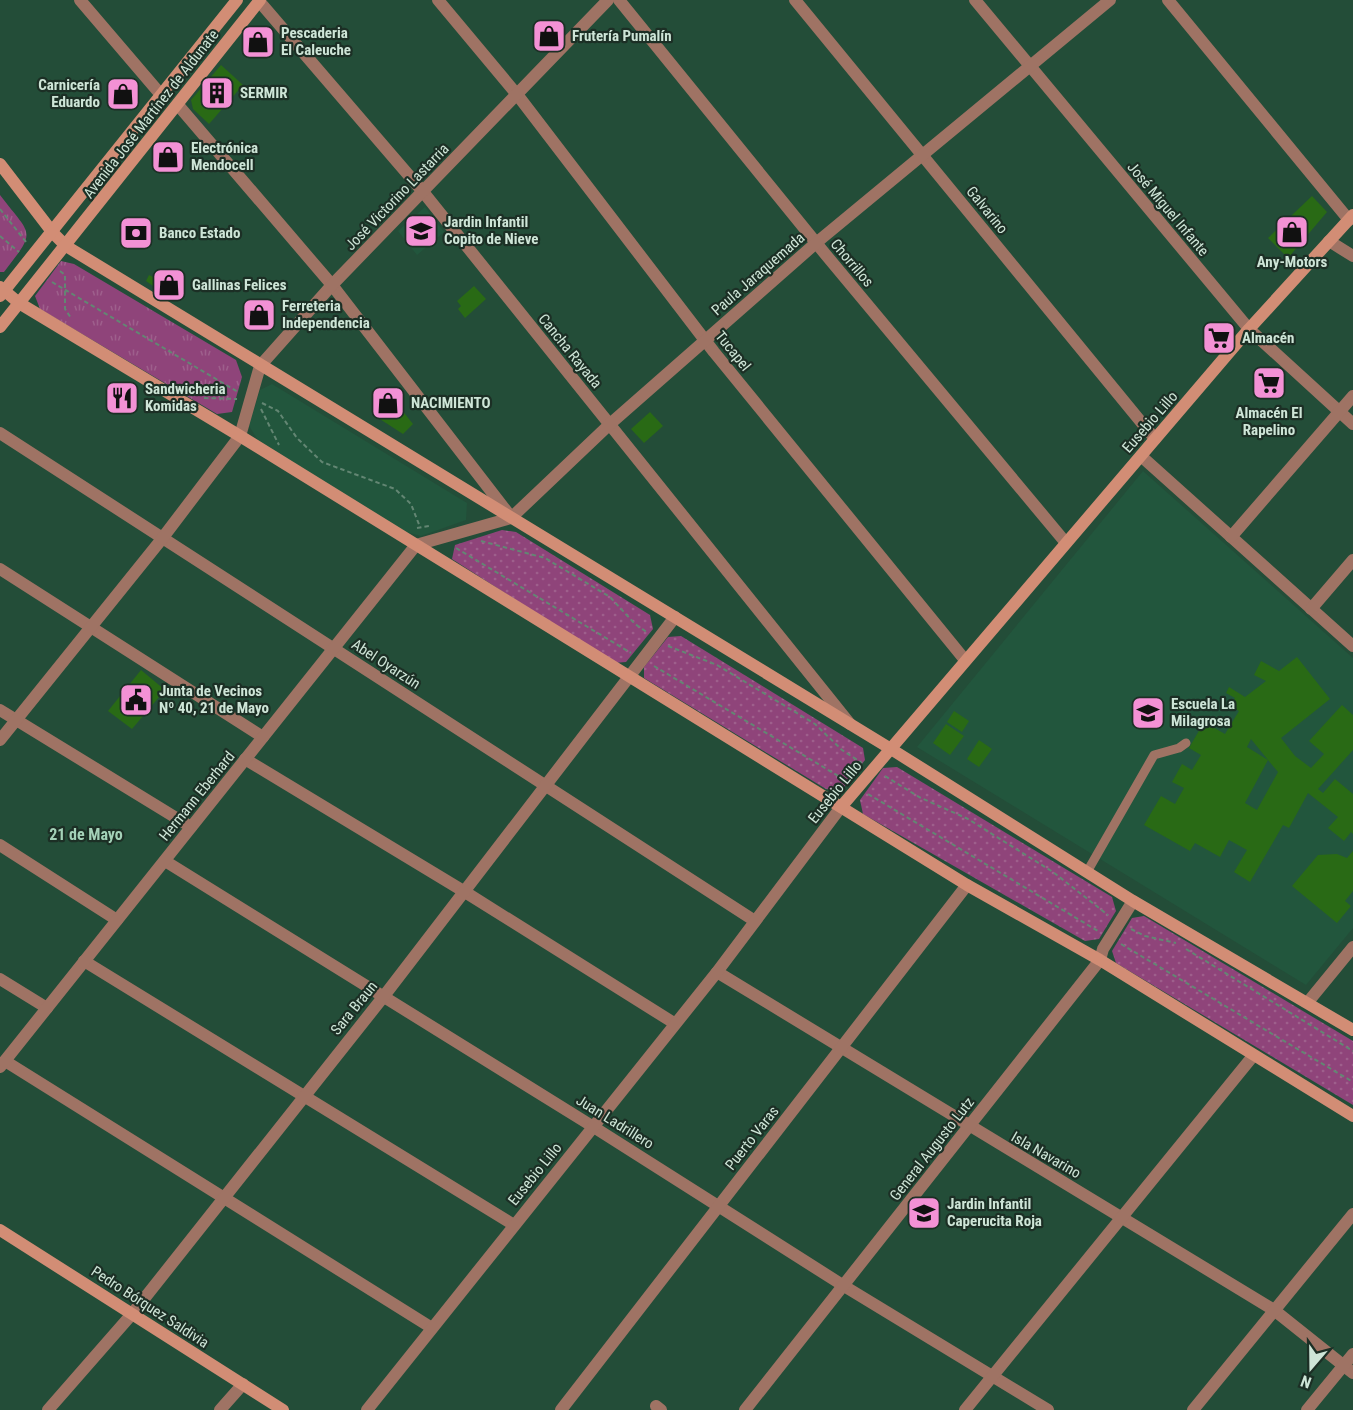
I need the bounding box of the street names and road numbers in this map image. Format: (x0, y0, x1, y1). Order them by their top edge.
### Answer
street label: Avenida José Martínez de Aldunate (80, 26, 222, 202)
street label: José Victorino Lastarria (341, 140, 453, 254)
street label: José Miguel Infante (1123, 158, 1213, 260)
street label: Galvarino (962, 183, 1012, 237)
street label: Paula Jaraquemada (708, 229, 808, 319)
street label: Chorrillos (827, 235, 877, 291)
street label: Cancha Rayada (534, 310, 606, 392)
street label: Tucapel (711, 327, 755, 375)
street label: Eusebio Lillo (1119, 388, 1181, 456)
street label: Abel Oyarzún (348, 635, 424, 693)
street label: Hermann Eberhard (155, 748, 239, 844)
street label: Eusebio Lillo (804, 757, 866, 827)
street label: Sara Braun (327, 977, 381, 1039)
street label: Juan Ladrillero (573, 1091, 657, 1153)
street label: General Augusto Lutz (886, 1094, 978, 1204)
street label: Puerto Varas (721, 1102, 783, 1174)
street label: Isla Navarino (1008, 1128, 1084, 1182)
street label: Eusebio Lillo (504, 1139, 566, 1209)
street label: Pedro Bórquez Saldivia (88, 1262, 212, 1352)

